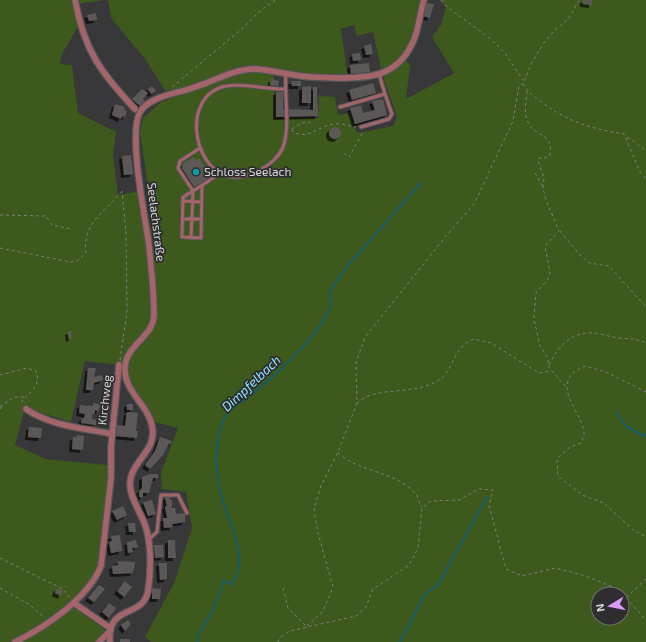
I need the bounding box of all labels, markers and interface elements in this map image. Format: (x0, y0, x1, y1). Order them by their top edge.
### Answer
place label: Schloss Seelach (204, 164, 291, 178)
marker: Schloss Seelach (191, 167, 201, 177)
street label: Seelachstraße (145, 182, 169, 262)
water label: Dimpfelbach (218, 352, 284, 414)
street label: Kirchweg (94, 374, 114, 426)
north arrow (590, 586, 630, 626)
text: N (593, 603, 607, 613)

